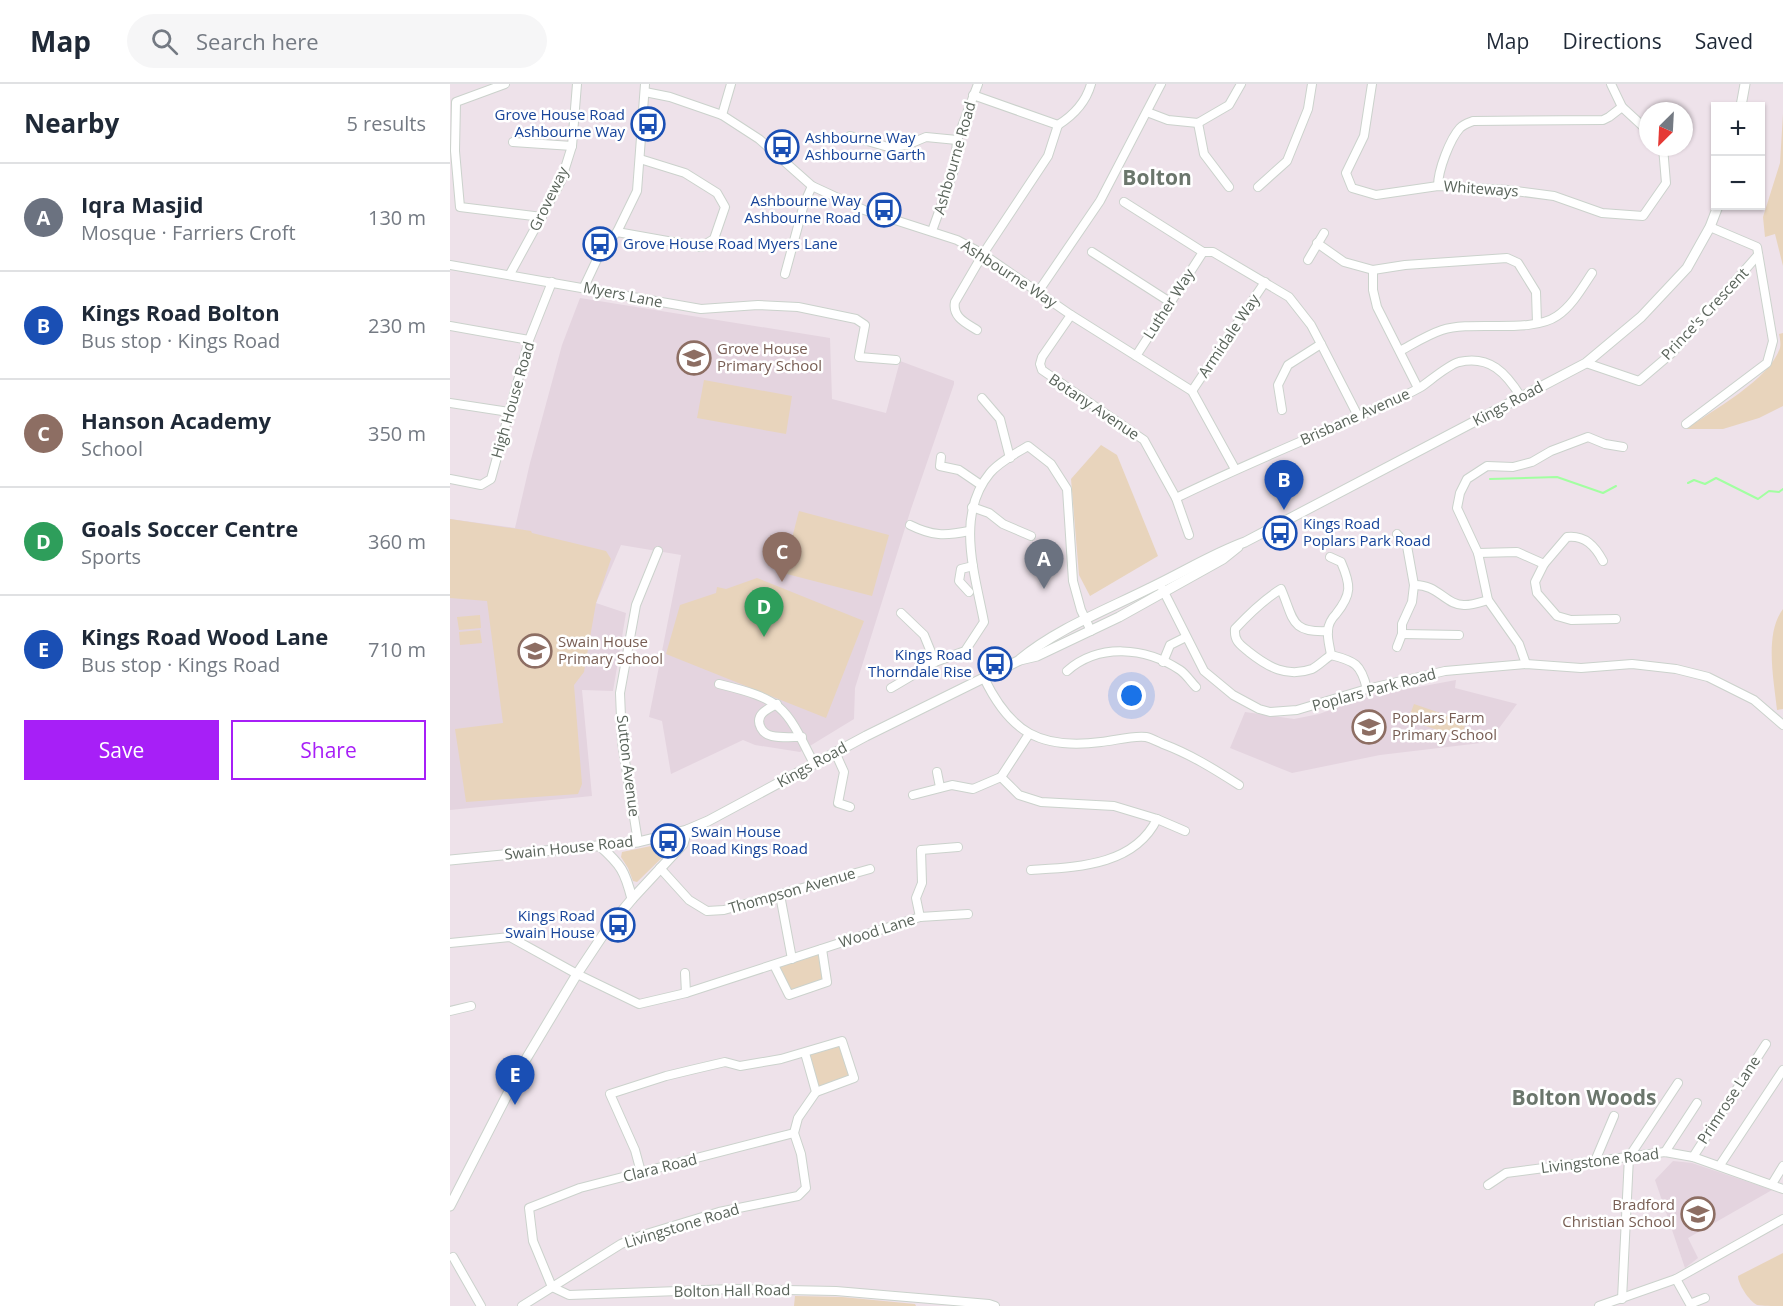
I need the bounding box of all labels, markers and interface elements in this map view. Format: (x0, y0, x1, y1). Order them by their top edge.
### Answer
search box (127, 14, 547, 68)
text: Map (30, 22, 91, 60)
icon: search (148, 25, 181, 58)
text: Search here (196, 26, 319, 56)
text: Map (1486, 27, 1529, 55)
text: Directions (1562, 27, 1662, 55)
text: Saved (1695, 27, 1753, 55)
street label: Ashbourne Road (928, 99, 980, 217)
north arrow (1639, 102, 1693, 156)
map controls (1711, 102, 1765, 210)
button: + (1711, 102, 1765, 156)
place label: Grove House Road Ashbourne Way (495, 104, 625, 141)
text: Nearby (24, 105, 119, 141)
bus stop icon: Grove House Road Ashbourne Way (630, 106, 666, 142)
text: 5 results (346, 110, 426, 137)
place label: Ashbourne Way Ashbourne Garth (805, 127, 926, 164)
bus stop icon: Ashbourne Way Ashbourne Garth (764, 129, 800, 165)
button: − (1711, 156, 1765, 210)
street label: Groveway (524, 163, 573, 234)
district label: Bolton (1122, 163, 1192, 191)
street label: Whiteways (1443, 175, 1519, 201)
text: Iqra Masjid (81, 189, 204, 219)
place label: Ashbourne Way Ashbourne Road (744, 190, 861, 227)
bus stop icon: Ashbourne Way Ashbourne Road (866, 192, 902, 228)
text: A (37, 204, 50, 231)
text: 130 m (368, 204, 426, 231)
text: Mosque · Farriers Croft (81, 219, 296, 246)
bus stop icon: Grove House Road Myers Lane (582, 226, 618, 262)
place label: Grove House Road Myers Lane (623, 233, 838, 253)
street label: Ashbourne Way (958, 235, 1062, 312)
street label: Prince's Crescent (1656, 263, 1752, 364)
street label: Luther Way (1138, 264, 1199, 342)
street label: Myers Lane (582, 277, 665, 312)
street label: Armidale Way (1193, 289, 1264, 381)
text: Kings Road Bolton (81, 297, 280, 327)
text: B (37, 312, 50, 339)
text: 230 m (368, 312, 426, 339)
text: Bus stop · Kings Road (81, 327, 280, 354)
place label: Grove House Primary School (717, 338, 822, 375)
street label: High House Road (486, 339, 538, 460)
school or university icon: Grove House Primary School (676, 340, 712, 376)
street label: Botany Avenue (1045, 368, 1144, 444)
street label: Kings Road (1469, 376, 1546, 430)
street label: Brisbane Avenue (1297, 383, 1413, 449)
text: Hanson Academy (81, 405, 271, 435)
text: C (37, 420, 50, 447)
text: 350 m (368, 420, 426, 447)
text: School (81, 435, 143, 462)
pin: B (1264, 460, 1304, 510)
text: Goals Soccer Centre (81, 513, 298, 543)
place label: Kings Road Poplars Park Road (1303, 513, 1431, 550)
bus stop icon: Kings Road Poplars Park Road (1262, 515, 1298, 551)
text: D (36, 528, 51, 555)
text: 360 m (368, 528, 426, 555)
pin: C (762, 532, 802, 582)
pin: A (1024, 540, 1064, 589)
text: Sports (81, 543, 141, 570)
pin: D (744, 588, 784, 637)
text: Kings Road Wood Lane (81, 621, 328, 651)
place label: Swain House Primary School (558, 631, 663, 668)
school or university icon: Swain House Primary School (517, 633, 553, 669)
text: E (38, 636, 49, 663)
text: 710 m (368, 636, 426, 663)
place label: Kings Road Thorndale Rise (868, 644, 972, 681)
bus stop icon: Kings Road Thorndale Rise (977, 646, 1013, 682)
text: Bus stop · Kings Road (81, 651, 280, 678)
street label: Poplars Park Road (1310, 663, 1438, 715)
your location (1117, 681, 1146, 710)
place label: Poplars Farm Primary School (1392, 707, 1497, 744)
school or university icon: Poplars Farm Primary School (1351, 709, 1387, 745)
street label: Sutton Avenue (613, 714, 645, 818)
button: Save (24, 720, 219, 780)
button: Share (231, 720, 426, 780)
street label: Kings Road (773, 737, 850, 792)
place label: Swain House Road Kings Road (691, 821, 808, 858)
bus stop icon: Swain House Road Kings Road (650, 823, 686, 859)
street label: Swain House Road (503, 830, 634, 864)
street label: Thompson Avenue (726, 862, 857, 918)
place label: Kings Road Swain House (505, 905, 595, 942)
bus stop icon: Kings Road Swain House (600, 907, 636, 943)
street label: Wood Lane (836, 908, 917, 952)
street label: Primrose Lane (1692, 1052, 1764, 1147)
pin: E (496, 1056, 534, 1105)
district label: Bolton Woods (1512, 1083, 1656, 1111)
street label: Livingstone Road (1540, 1143, 1660, 1177)
street label: Clara Road (621, 1148, 699, 1186)
place label: Bradford Christian School (1562, 1194, 1675, 1231)
school or university icon: Bradford Christian School (1680, 1196, 1716, 1232)
street label: Livingstone Road (622, 1198, 742, 1252)
street label: Bolton Hall Road (674, 1279, 790, 1301)

